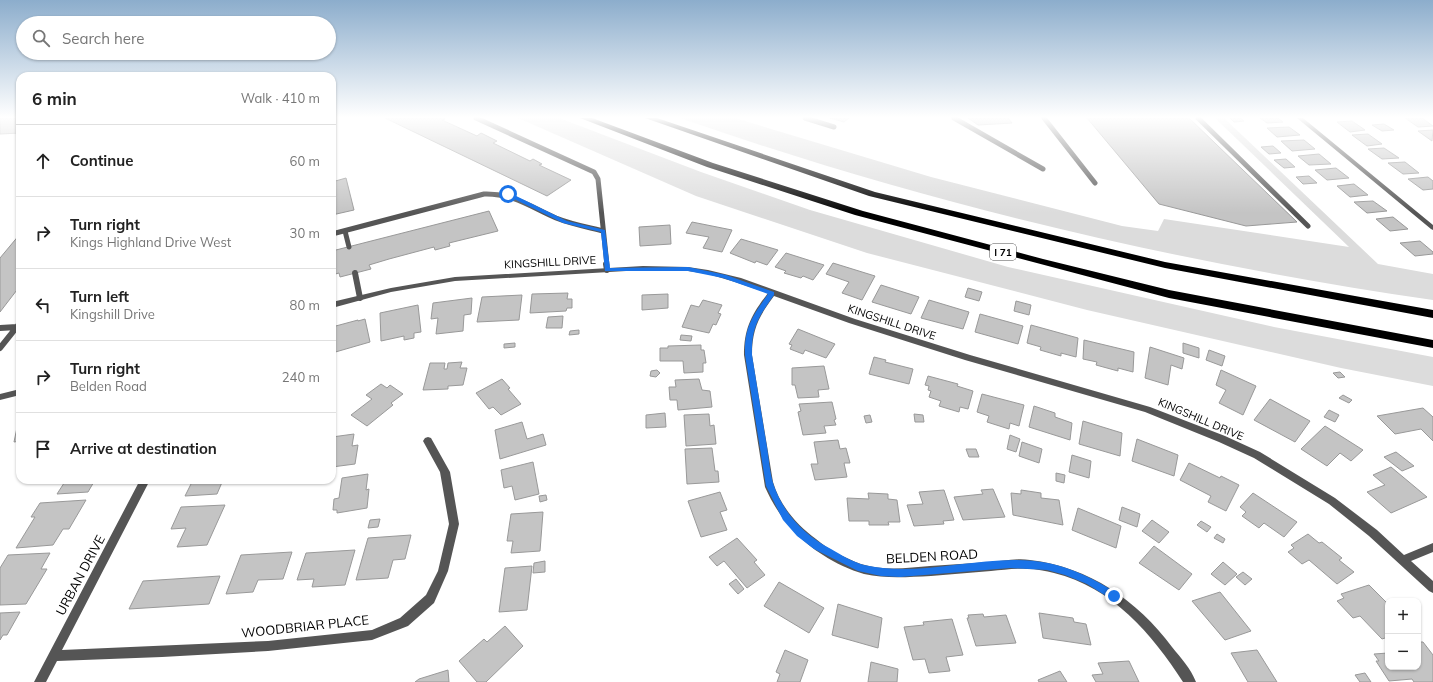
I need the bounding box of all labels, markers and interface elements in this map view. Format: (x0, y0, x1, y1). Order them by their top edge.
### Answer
search box (16, 16, 336, 60)
icon: search (30, 27, 52, 49)
text: Search here (62, 29, 144, 48)
text: 6 min (32, 88, 77, 109)
text: Walk · 410 m (241, 90, 320, 106)
icon: ahead (32, 150, 54, 172)
text: Continue (70, 151, 133, 170)
text: 60 m (290, 153, 320, 169)
route start (499, 185, 517, 203)
text: Turn right (70, 215, 140, 234)
icon: right (32, 222, 54, 244)
text: 30 m (290, 225, 320, 241)
text: Kings Highland Drive West (70, 234, 231, 250)
road number: I 71 (990, 244, 1016, 260)
street label: KINGSHILL DRIVE (504, 253, 596, 271)
text: Turn left (70, 287, 129, 306)
icon: left (32, 294, 54, 316)
text: 80 m (290, 297, 320, 313)
street label: KINGSHILL DRIVE (846, 301, 938, 343)
text: Kingshill Drive (70, 306, 155, 322)
text: Turn right (70, 359, 140, 378)
icon: right (32, 366, 54, 388)
text: 240 m (282, 369, 320, 385)
text: Belden Road (70, 378, 147, 394)
street label: KINGSHILL DRIVE (1156, 395, 1246, 443)
icon: arrive (32, 438, 54, 460)
text: Arrive at destination (70, 439, 217, 458)
street label: URBAN DRIVE (52, 532, 108, 618)
street label: BELDEN ROAD (886, 546, 978, 566)
route end (1105, 587, 1123, 605)
map controls (1385, 598, 1421, 670)
button: + (1385, 598, 1421, 634)
street label: WOODBRIAR PLACE (240, 611, 370, 641)
button: − (1385, 634, 1421, 670)

